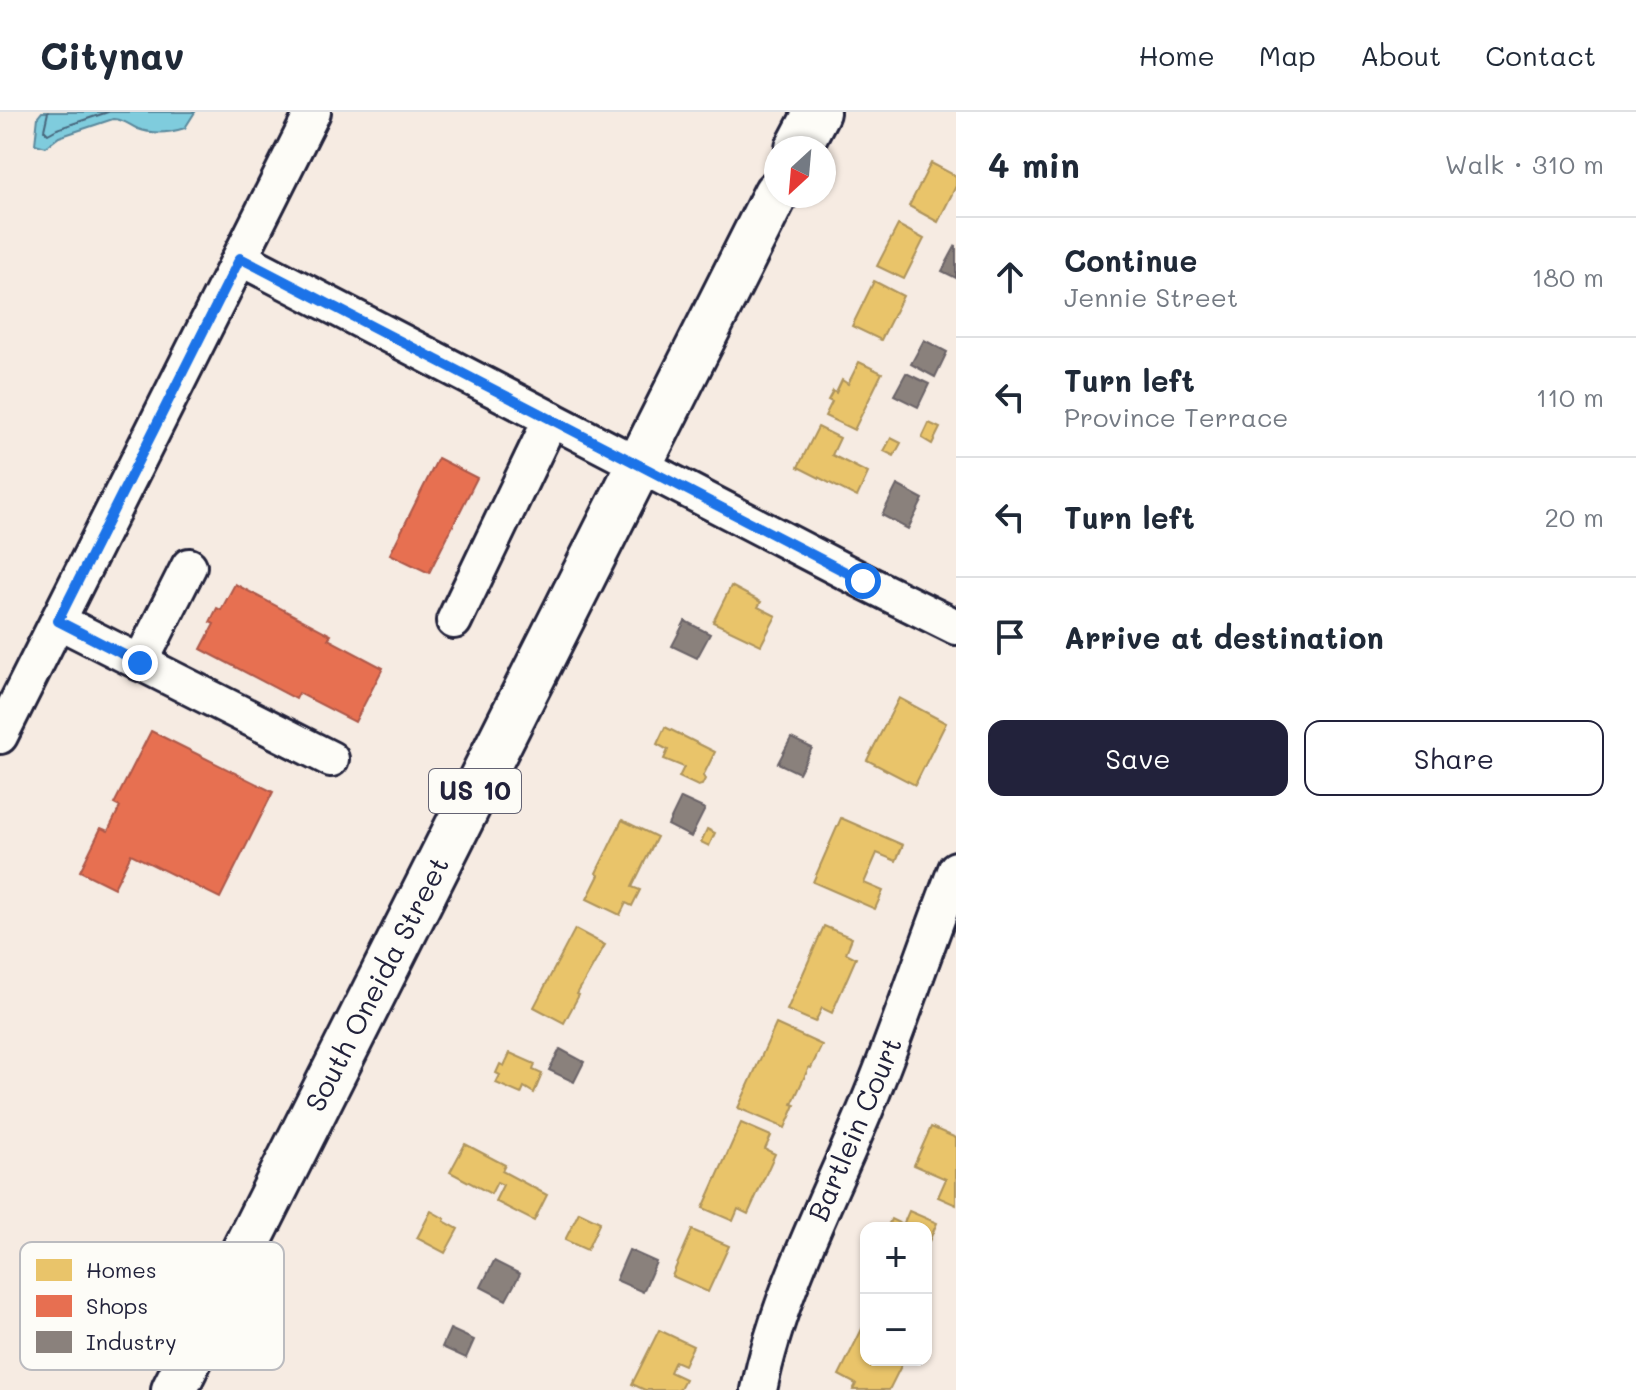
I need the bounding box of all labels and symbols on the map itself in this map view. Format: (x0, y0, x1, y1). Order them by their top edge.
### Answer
north arrow (764, 136, 836, 208)
route start (845, 563, 881, 599)
route end (122, 645, 158, 681)
road number: US 10 (429, 769, 521, 813)
street label: South Oneida Street (296, 850, 456, 1117)
street label: Bartlein Court (799, 1031, 909, 1226)
legend (20, 1242, 284, 1370)
text: Homes (86, 1255, 157, 1284)
text: Shops (86, 1291, 148, 1320)
text: Industry (86, 1327, 177, 1356)

